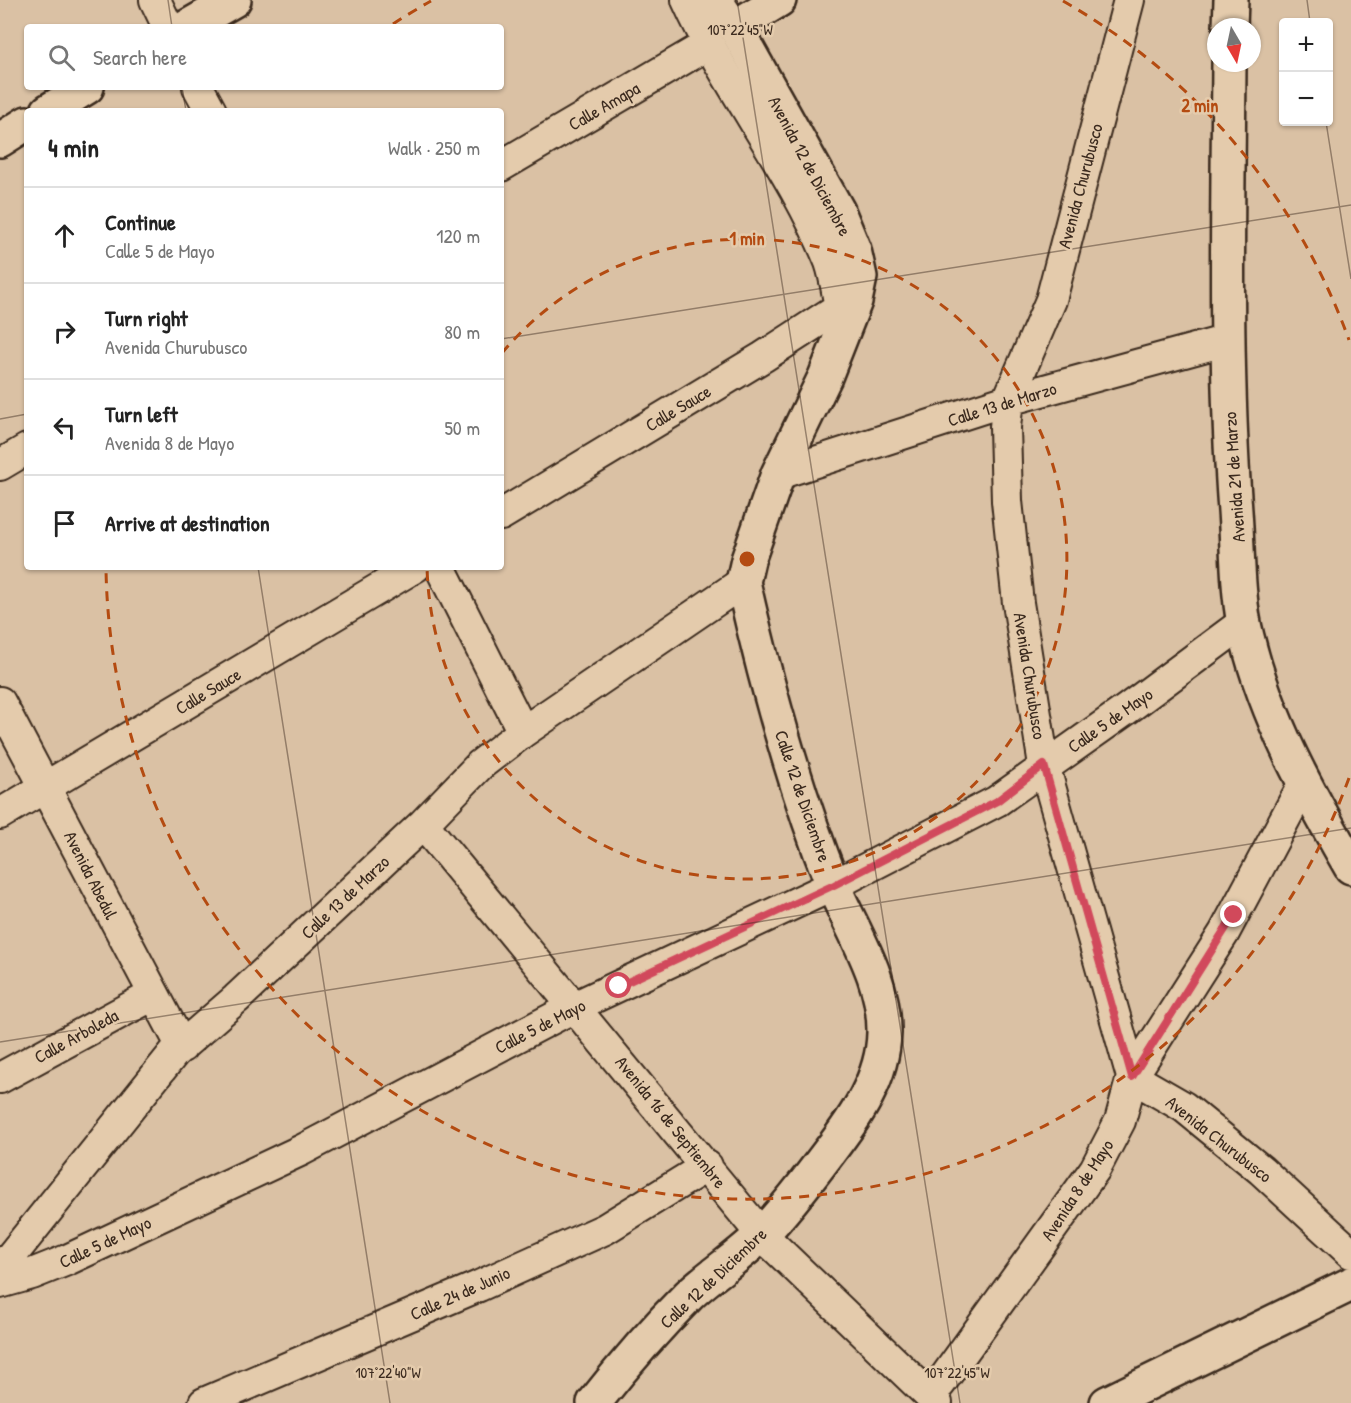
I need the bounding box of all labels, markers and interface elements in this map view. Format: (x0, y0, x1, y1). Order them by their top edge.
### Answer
north arrow (1207, 18, 1261, 72)
map controls (1279, 18, 1333, 126)
button: + (1279, 18, 1333, 72)
text: 107°22'45"W (707, 19, 773, 40)
search box (24, 24, 504, 90)
icon: search (45, 41, 78, 74)
text: Search here (93, 42, 187, 72)
button: − (1279, 72, 1333, 126)
street label: Calle Amapa (564, 75, 644, 137)
street label: Avenida 12 de Diciembre (762, 91, 858, 241)
text: 2 min (1182, 93, 1218, 118)
street label: Avenida Churubusco (1051, 121, 1109, 251)
text: 4 min (48, 130, 99, 165)
text: Walk · 250 m (388, 134, 480, 161)
text: Continue (105, 207, 176, 237)
icon: ahead (48, 219, 81, 252)
text: 120 m (436, 222, 480, 249)
text: 1 min (729, 226, 765, 251)
text: Calle 5 de Mayo (105, 237, 215, 264)
text: Turn right (105, 303, 188, 333)
icon: right (48, 315, 81, 348)
text: 80 m (444, 318, 480, 345)
text: Avenida Churubusco (105, 333, 247, 360)
street label: Calle 13 de Marzo (944, 376, 1060, 432)
street label: Calle Sauce (640, 379, 716, 437)
text: Turn left (105, 399, 178, 429)
icon: left (48, 411, 81, 444)
street label: Avenida 21 de Marzo (1217, 411, 1251, 543)
text: 50 m (444, 414, 480, 441)
text: Avenida 8 de Mayo (105, 429, 234, 456)
icon: arrive (48, 507, 81, 540)
text: Arrive at destination (105, 508, 270, 538)
centre of rings (737, 549, 757, 569)
street label: Avenida Churubusco (1008, 611, 1052, 741)
street label: Calle Sauce (170, 662, 246, 720)
street label: Calle 5 de Mayo (1062, 681, 1158, 759)
street label: Calle 12 de Diciembre (769, 727, 837, 865)
street label: Avenida Abedul (58, 827, 124, 924)
street label: Calle 13 de Marzo (295, 849, 395, 945)
route end (1220, 901, 1246, 927)
route start (605, 972, 631, 998)
street label: Calle 5 de Mayo (490, 992, 590, 1060)
street label: Calle Arboleda (30, 1003, 122, 1069)
street label: Avenida 16 de Septiembre (610, 1050, 732, 1194)
street label: Avenida Churubusco (1161, 1090, 1277, 1188)
street label: Avenida 8 de Mayo (1035, 1134, 1119, 1246)
street label: Calle 5 de Mayo (55, 1210, 155, 1274)
street label: Calle 12 de Diciembre (654, 1222, 772, 1334)
street label: Calle 24 de Junio (406, 1260, 514, 1326)
text: 107°22'40"W (355, 1362, 422, 1383)
text: 107°22'45"W (924, 1362, 990, 1383)

